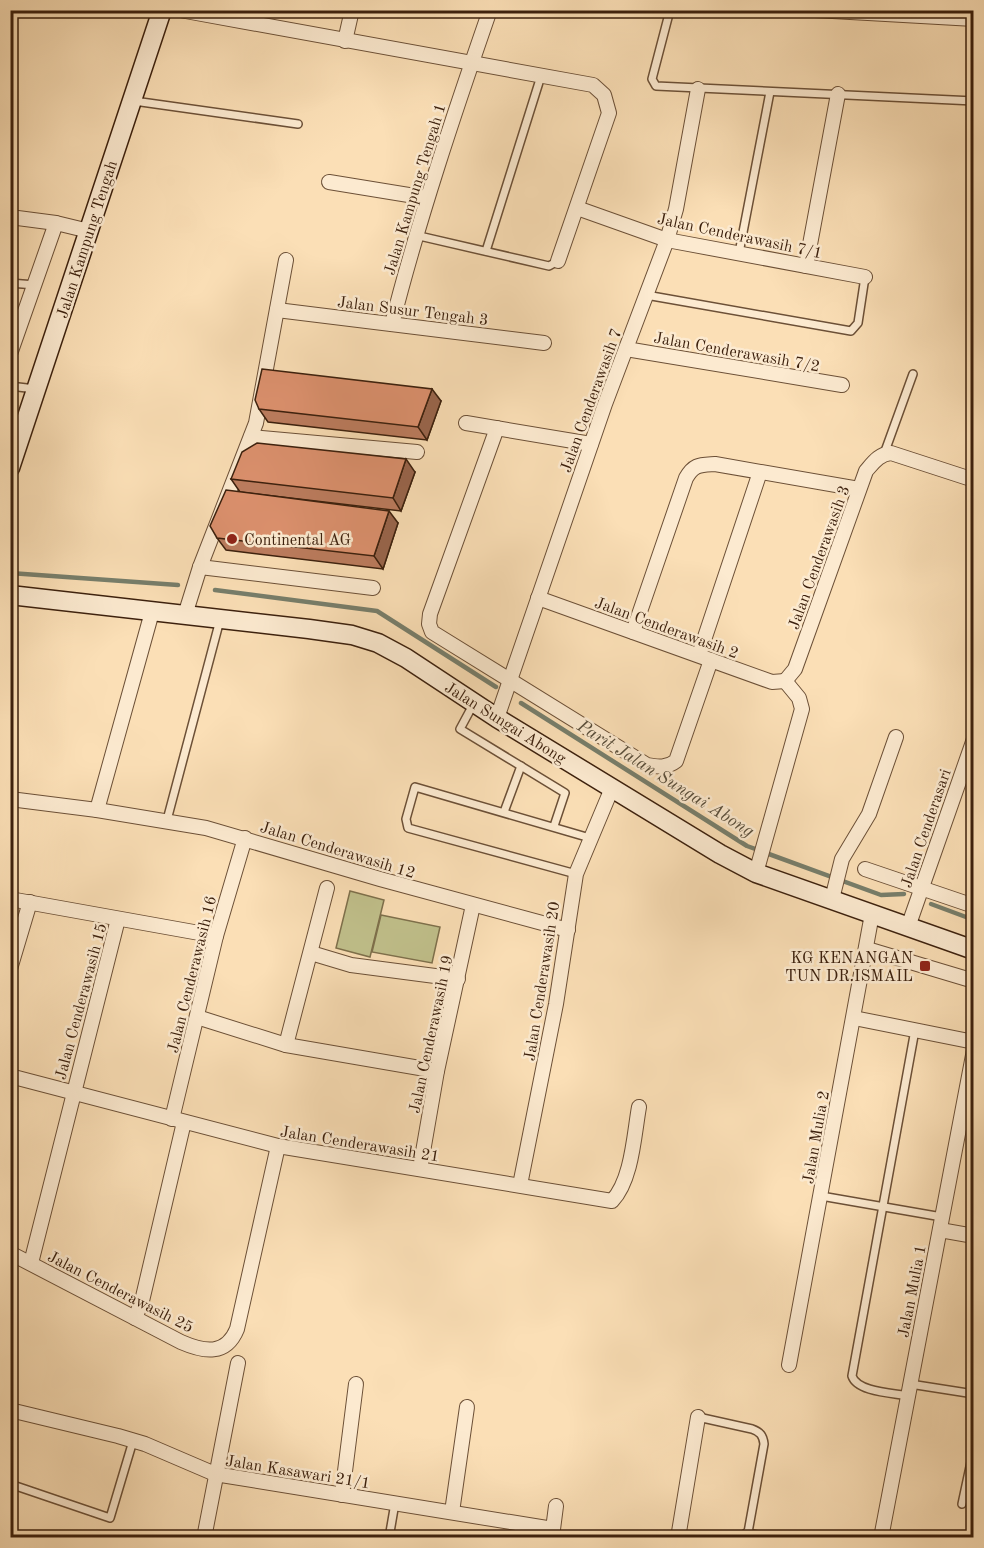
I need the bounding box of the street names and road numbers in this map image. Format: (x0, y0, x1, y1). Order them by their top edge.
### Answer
street label: Jalan Kampung Tengah 1 (382, 102, 450, 277)
street label: Jalan Kampung Tengah (55, 159, 121, 320)
street label: Jalan Cenderawasih 7/1 (656, 212, 824, 262)
street label: Jalan Susur Tengah 3 (336, 295, 489, 329)
street label: Jalan Cenderawasih 7 (558, 327, 625, 475)
street label: Jalan Cenderawasih 7/2 (652, 330, 821, 375)
street label: Jalan Cenderawasih 3 (786, 484, 853, 632)
street label: Jalan Cenderawasih 2 (592, 595, 740, 662)
street label: Jalan Sungai Abong (441, 680, 569, 768)
street label: Jalan Cenderasari (899, 767, 955, 890)
street label: Jalan Cenderawasih 12 (258, 820, 417, 882)
street label: Jalan Cenderawasih 16 (166, 894, 220, 1055)
street label: Jalan Cenderawasih 20 (522, 900, 563, 1062)
street label: Jalan Cenderawasih 15 (53, 922, 111, 1081)
street label: Jalan Cenderawasih 19 (407, 954, 457, 1115)
street label: Jalan Mulia 2 (801, 1090, 833, 1185)
street label: Jalan Cenderawasih 21 (279, 1124, 441, 1165)
street label: Jalan Mulia 1 (896, 1244, 930, 1339)
street label: Jalan Cenderawasih 25 (45, 1249, 196, 1337)
street label: Jalan Kasawari 21/1 (224, 1454, 371, 1492)

